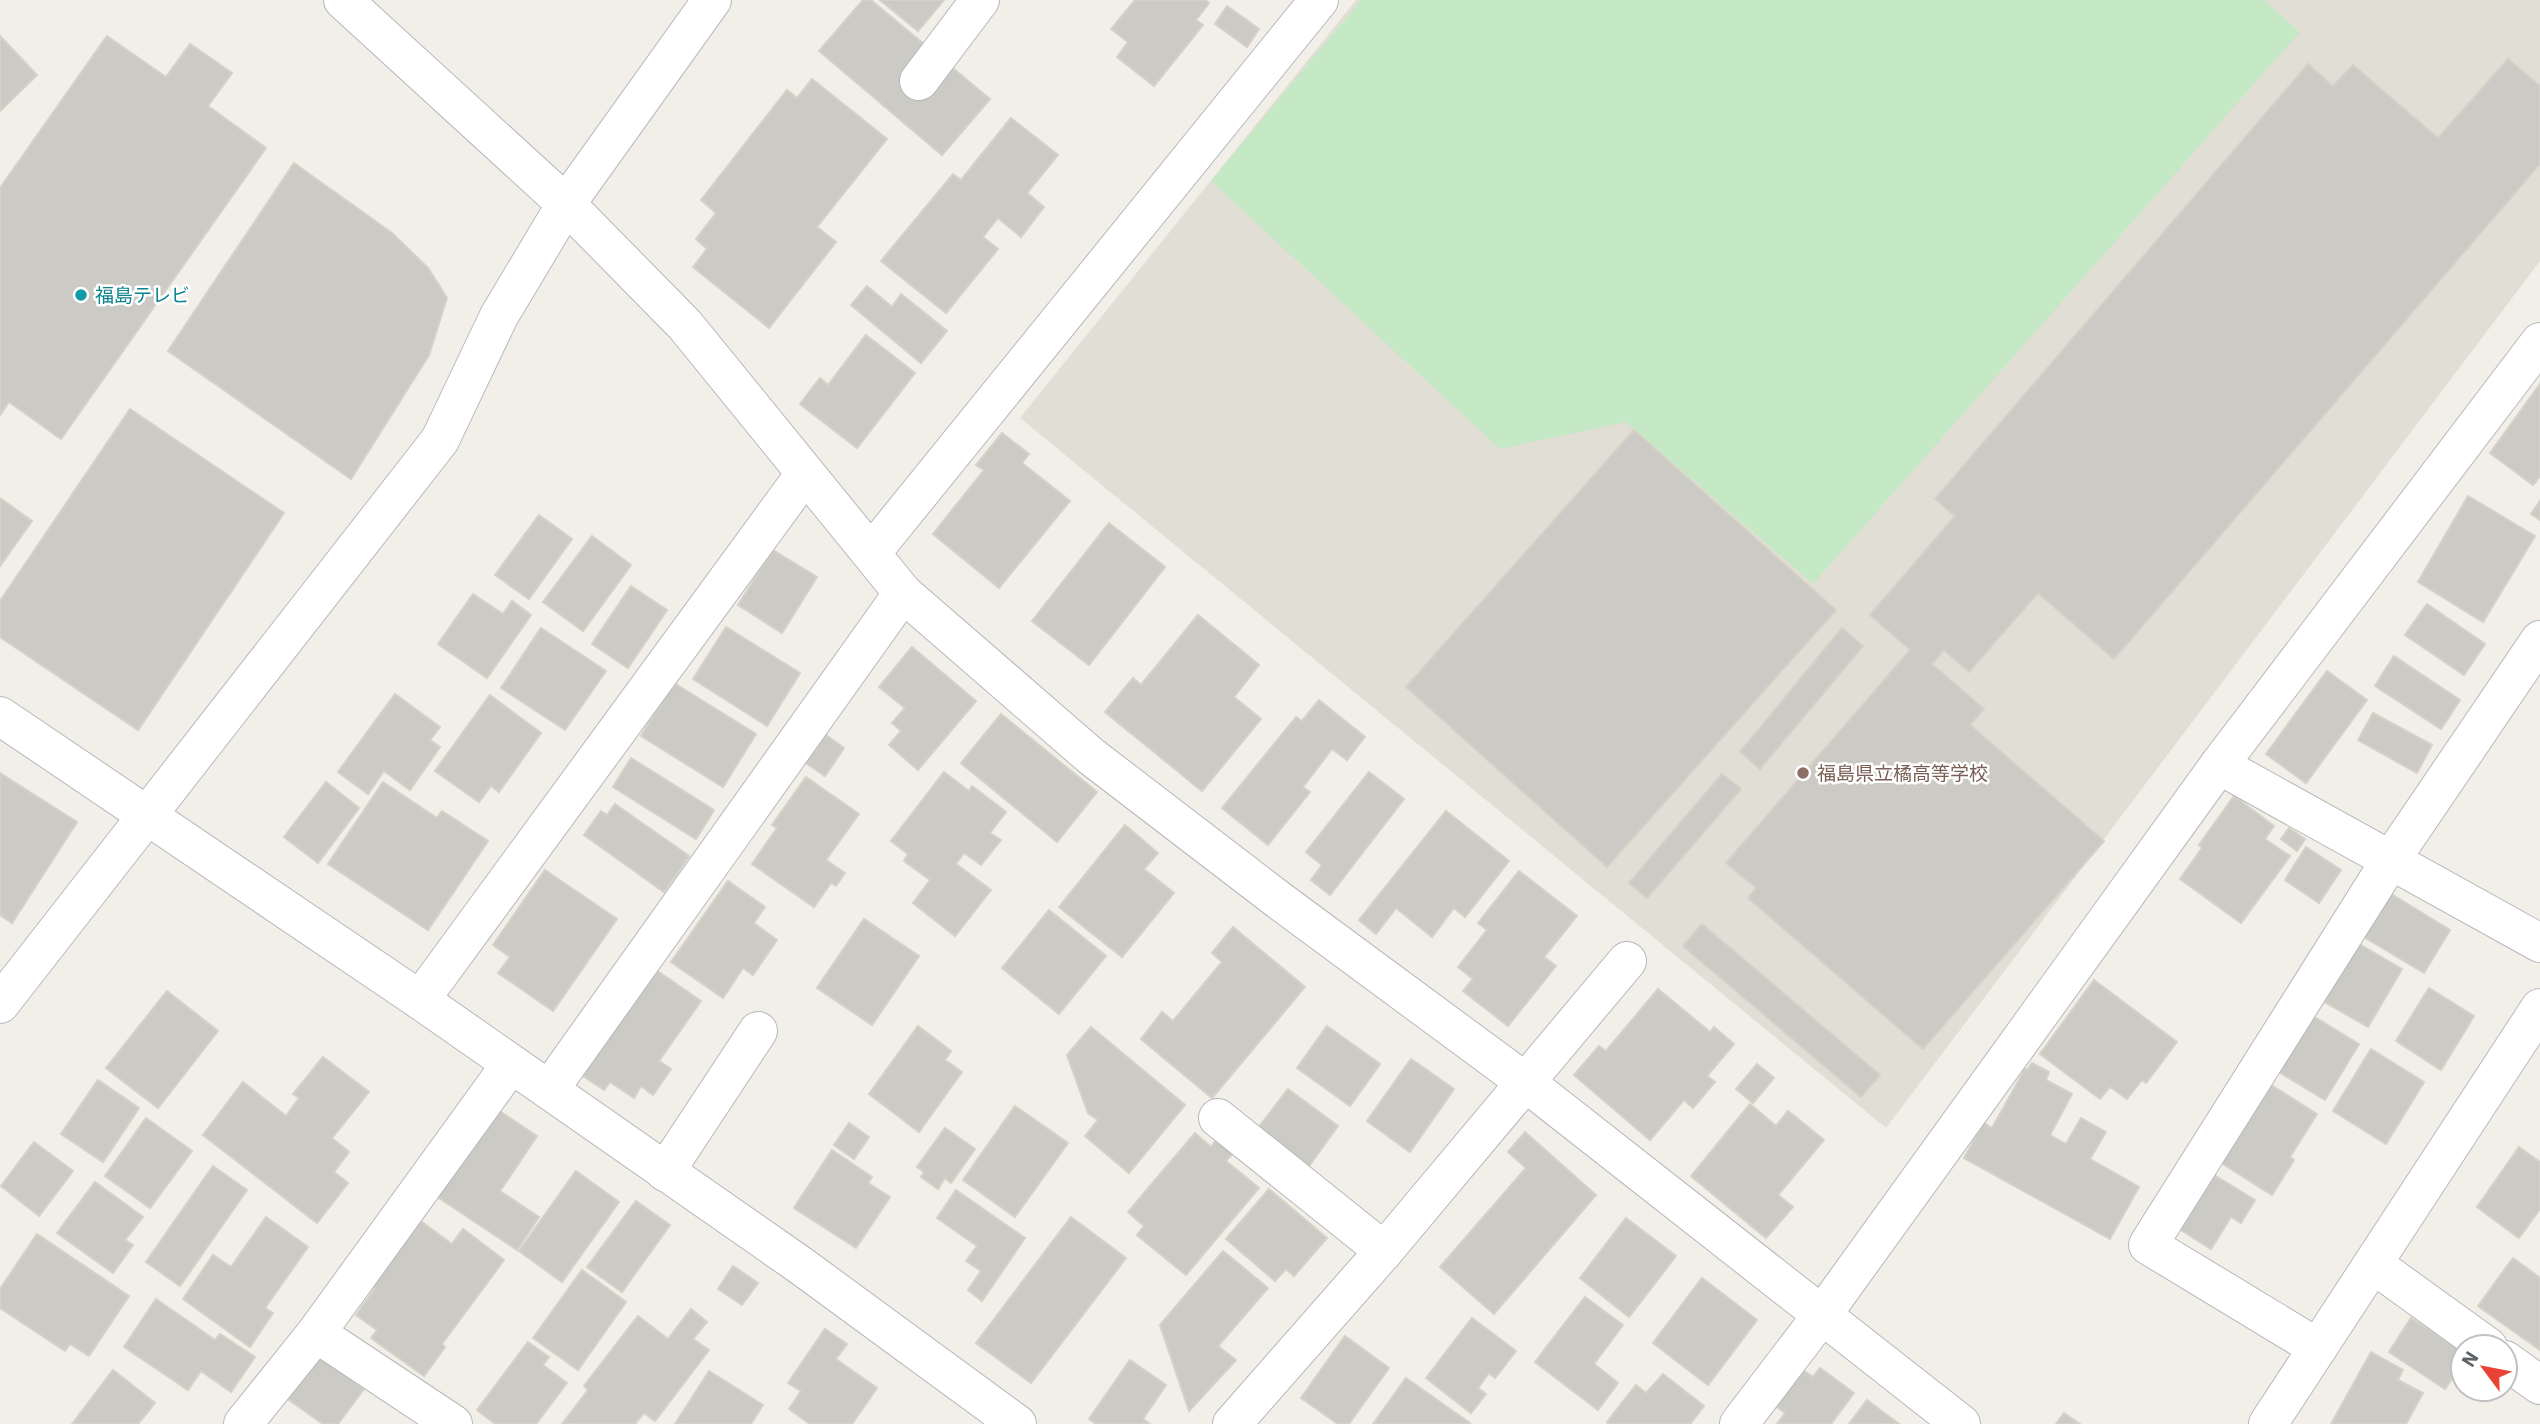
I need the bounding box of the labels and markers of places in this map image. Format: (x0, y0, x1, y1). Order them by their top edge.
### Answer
place label: 福島テレビ (95, 283, 190, 307)
marker: 福島テレビ (73, 287, 89, 303)
place label: 福島県立橘高等学校 (1817, 761, 1988, 785)
marker: 福島県立橘高等学校 (1795, 765, 1811, 781)

